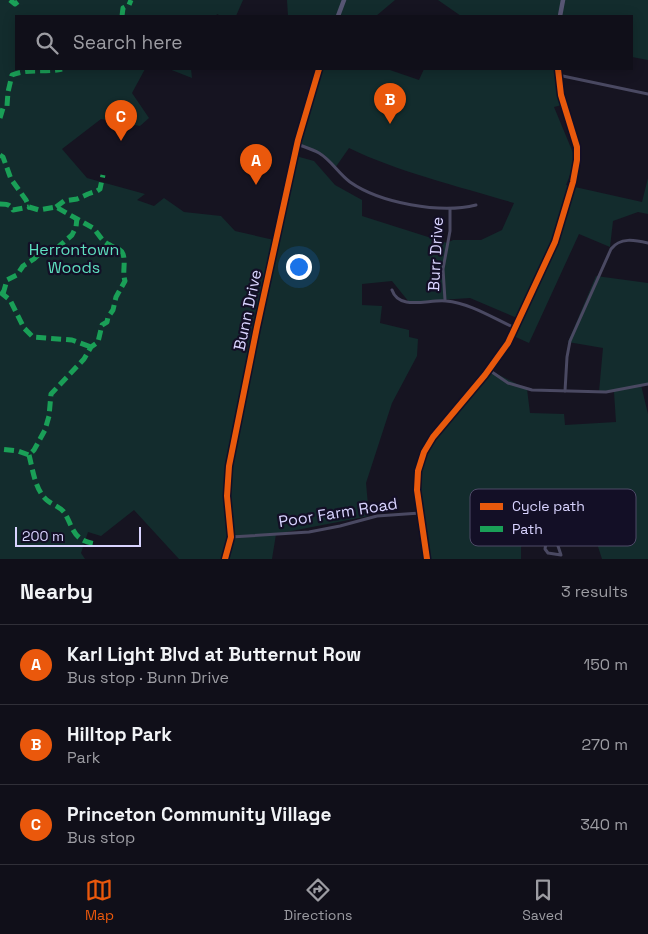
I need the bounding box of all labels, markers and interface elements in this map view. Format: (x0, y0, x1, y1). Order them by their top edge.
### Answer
search box (15, 15, 633, 70)
icon: search (33, 29, 61, 57)
text: Search here (73, 30, 183, 55)
pin: B (374, 83, 406, 124)
pin: C (105, 100, 137, 141)
pin: A (240, 144, 272, 185)
street label: Burr Drive (423, 216, 448, 292)
park label: Herrontown Woods (29, 239, 119, 278)
your location (286, 254, 312, 280)
street label: Bunn Drive (229, 268, 266, 353)
legend (470, 489, 636, 546)
street label: Poor Farm Road (277, 493, 399, 532)
text: Cycle path (512, 497, 585, 515)
text: Path (512, 520, 543, 538)
scale bar (15, 524, 141, 547)
text: 200 m (22, 527, 64, 545)
text: Nearby (20, 578, 93, 605)
text: 3 results (561, 581, 628, 602)
text: Karl Light Blvd at Butternut Row (67, 642, 361, 667)
text: A (31, 654, 41, 675)
text: 150 m (584, 654, 628, 675)
text: Bus stop · Bunn Drive (67, 667, 229, 688)
text: Hilltop Park (67, 722, 172, 747)
text: B (31, 734, 41, 755)
text: 270 m (581, 734, 628, 755)
text: Park (67, 747, 100, 768)
text: Princeton Community Village (67, 802, 331, 827)
text: C (31, 814, 41, 835)
text: 340 m (580, 814, 628, 835)
text: Bus stop (67, 827, 135, 848)
tab: Map (85, 876, 114, 924)
tab: Directions (284, 876, 352, 924)
tab: Saved (522, 876, 563, 924)

